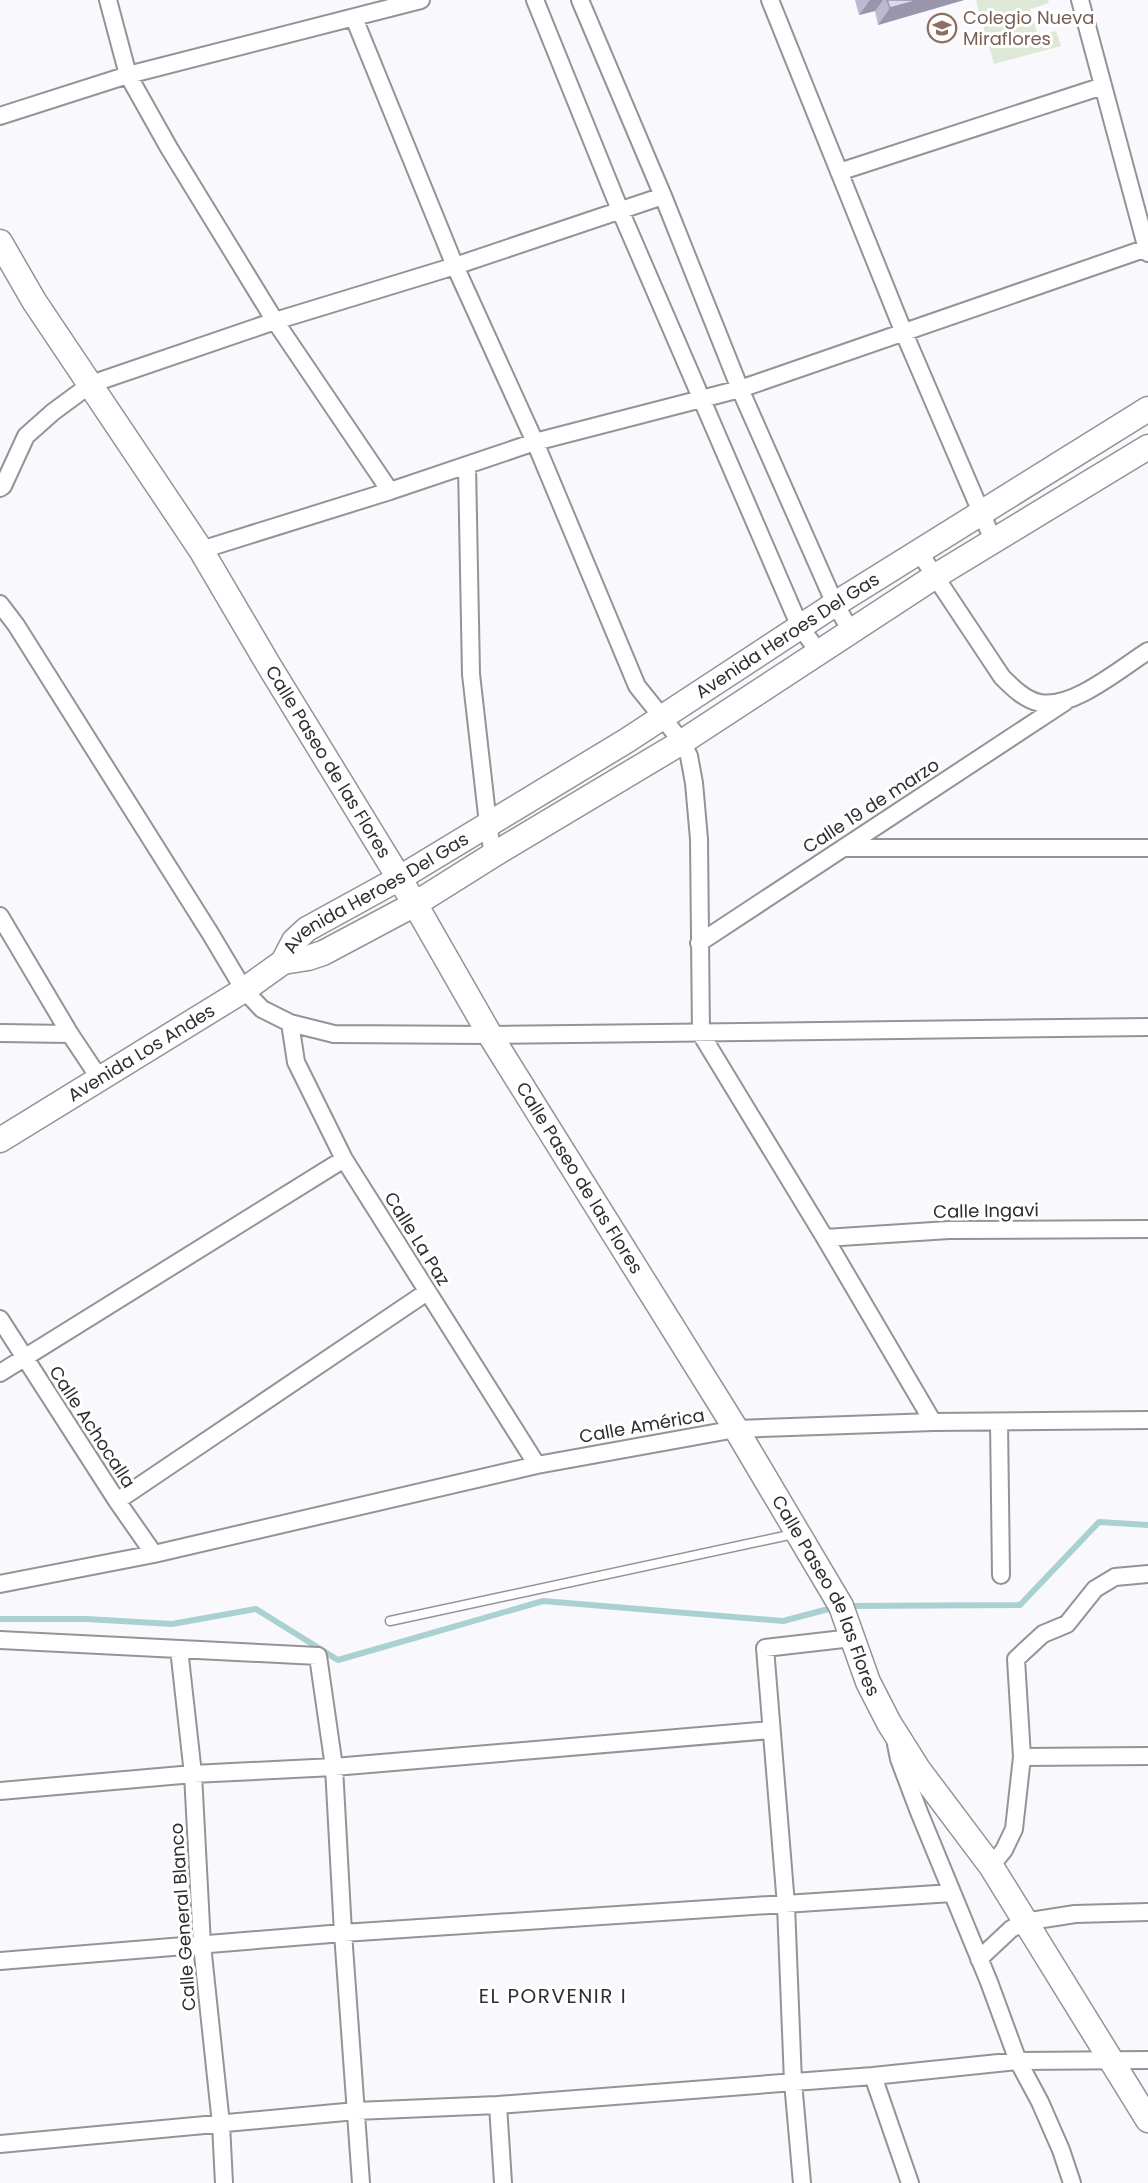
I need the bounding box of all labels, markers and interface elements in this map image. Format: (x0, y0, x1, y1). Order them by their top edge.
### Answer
place label: Colegio Nueva Miraflores (963, 5, 1095, 51)
school or university icon: Colegio Nueva Miraflores (926, 12, 958, 44)
street label: Avenida Heroes Del Gas (690, 566, 884, 704)
street label: Calle Paseo de las Flores (260, 661, 397, 863)
street label: Calle 19 de marzo (798, 752, 944, 859)
street label: Avenida Heroes Del Gas (277, 826, 473, 958)
street label: Avenida Los Andes (63, 998, 219, 1107)
street label: Calle Paseo de las Flores (510, 1077, 649, 1278)
street label: Calle La Paz (379, 1187, 456, 1290)
street label: Calle Ingavi (933, 1197, 1039, 1224)
street label: Calle Achocalla (44, 1361, 141, 1493)
street label: Calle América (577, 1402, 707, 1449)
street label: Calle Paseo de las Flores (766, 1490, 886, 1700)
street label: Calle General Blanco (163, 1822, 202, 2012)
district label: EL PORVENIR I (479, 1982, 627, 2010)

